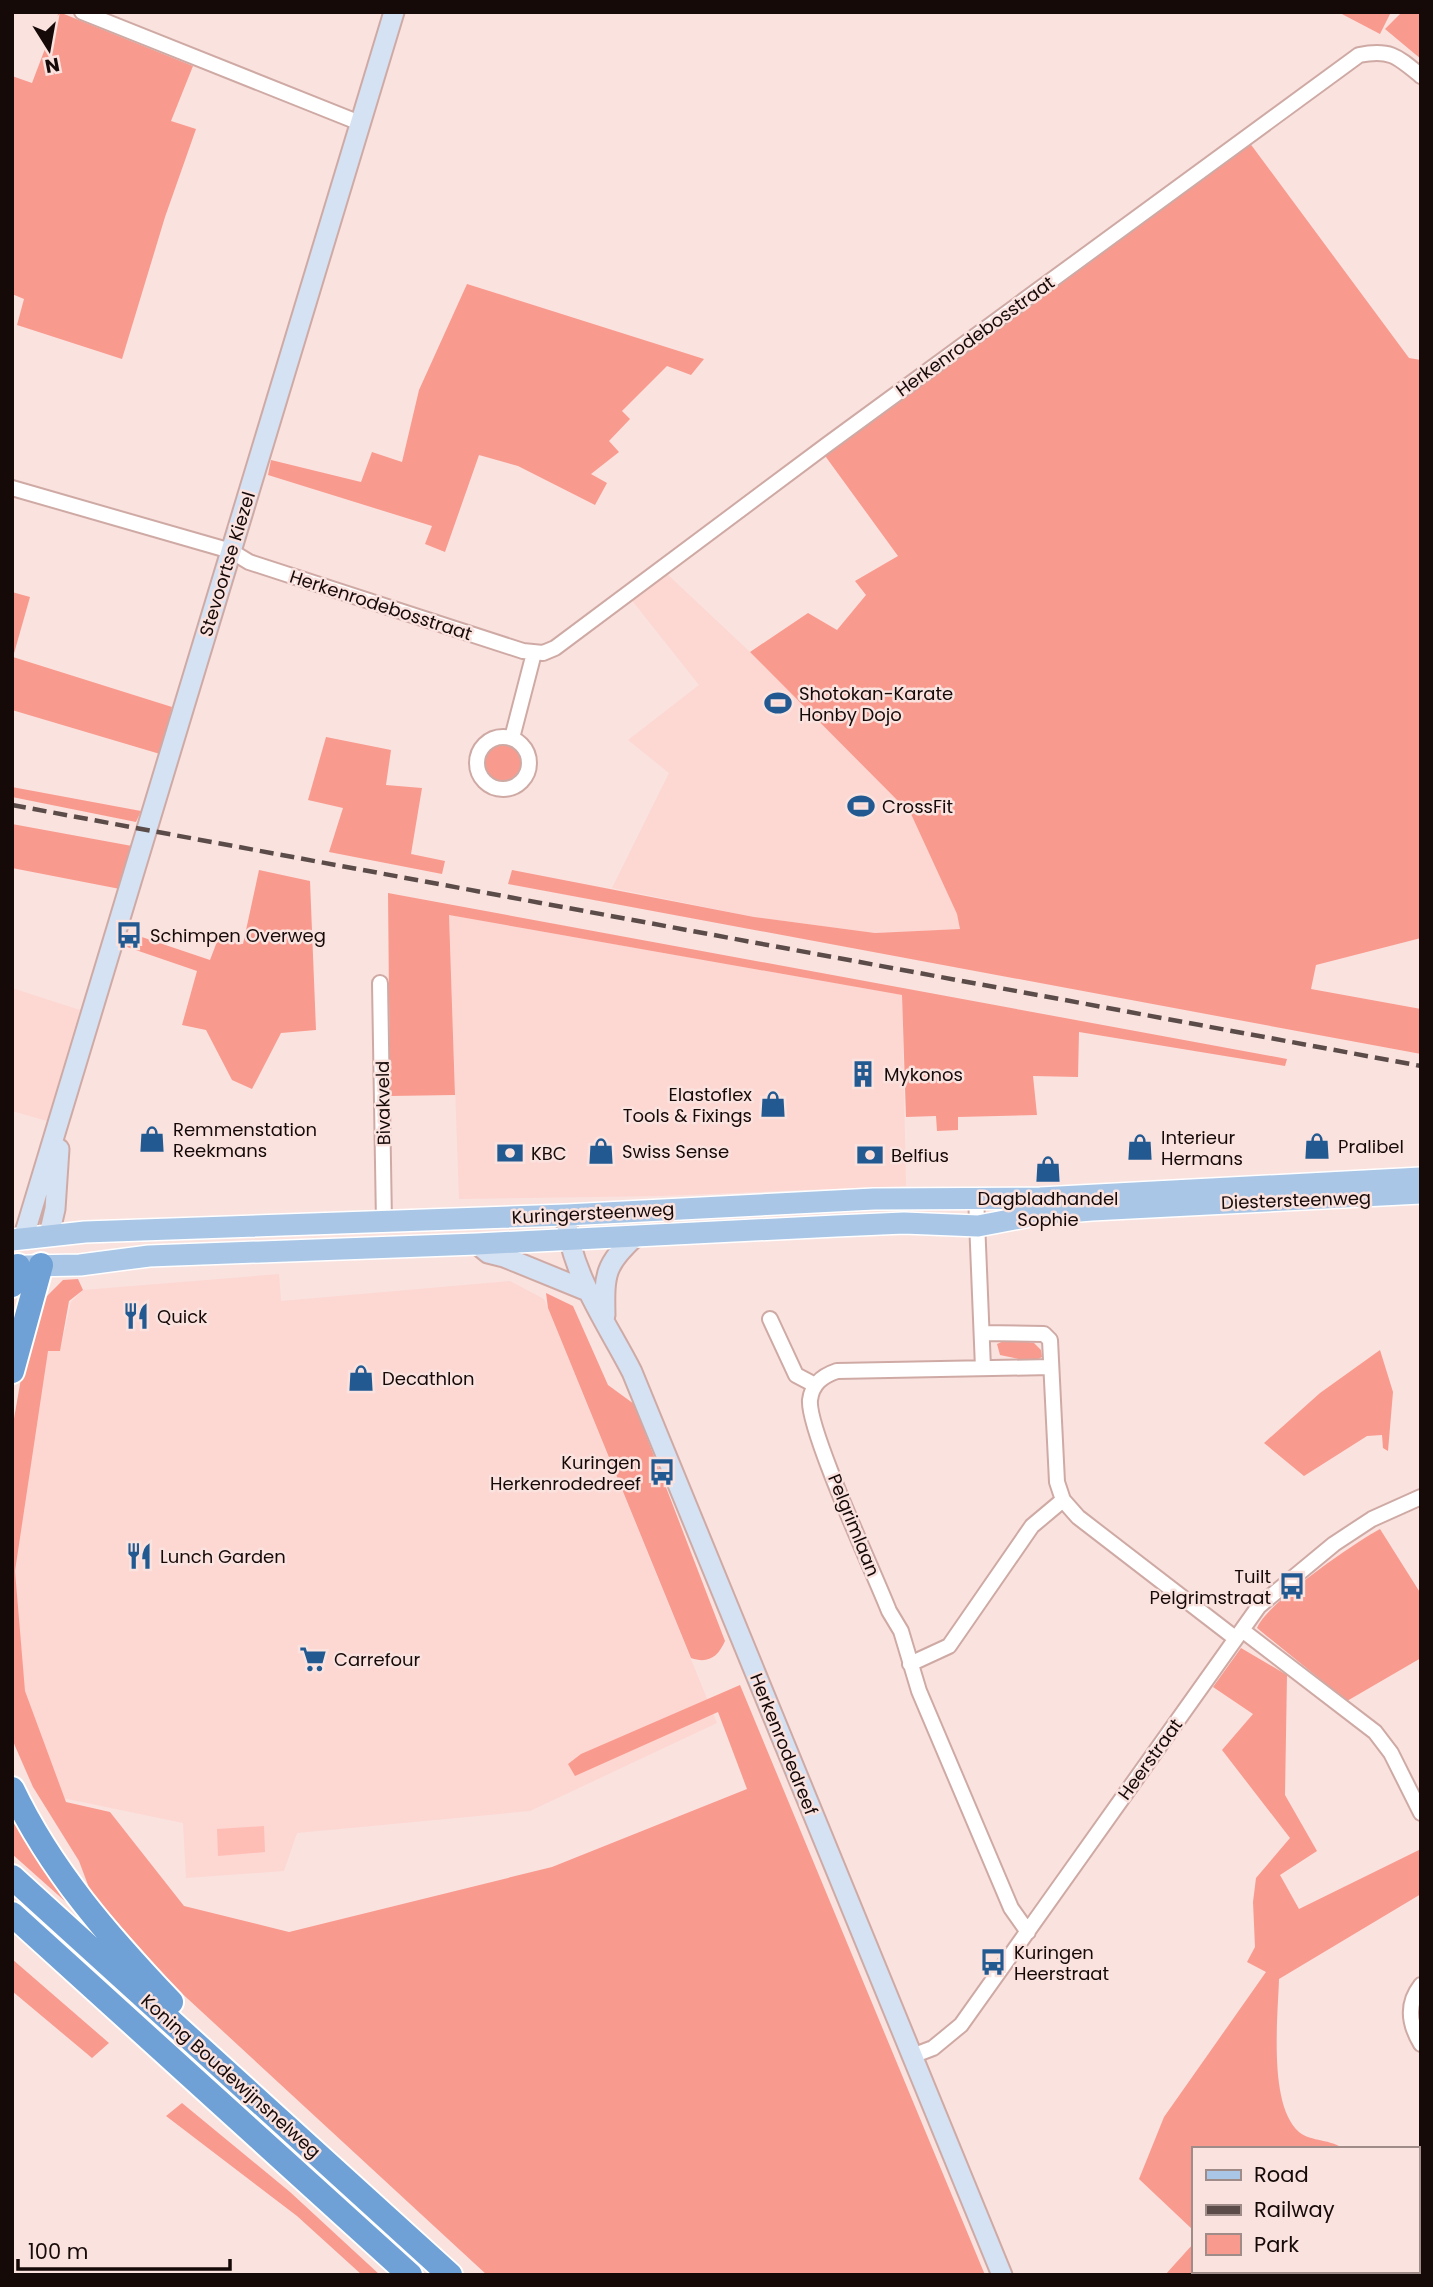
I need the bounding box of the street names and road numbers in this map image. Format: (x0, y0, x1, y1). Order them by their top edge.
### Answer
street label: Herkenrodebosstraat (891, 270, 1059, 402)
street label: Stevoortse Kiezel (193, 489, 261, 639)
street label: Herkenrodebosstraat (287, 564, 475, 646)
street label: Bivakveld (370, 1060, 396, 1146)
street label: Diestersteenweg (1221, 1185, 1371, 1215)
street label: Kuringersteenweg (511, 1196, 675, 1230)
street label: Pelgrimlaan (822, 1470, 886, 1580)
street label: Herkenrodedreef (744, 1669, 824, 1819)
street label: Heerstraat (1112, 1713, 1188, 1805)
street label: Koning Boudewijnsnelweg (136, 1988, 326, 2164)

